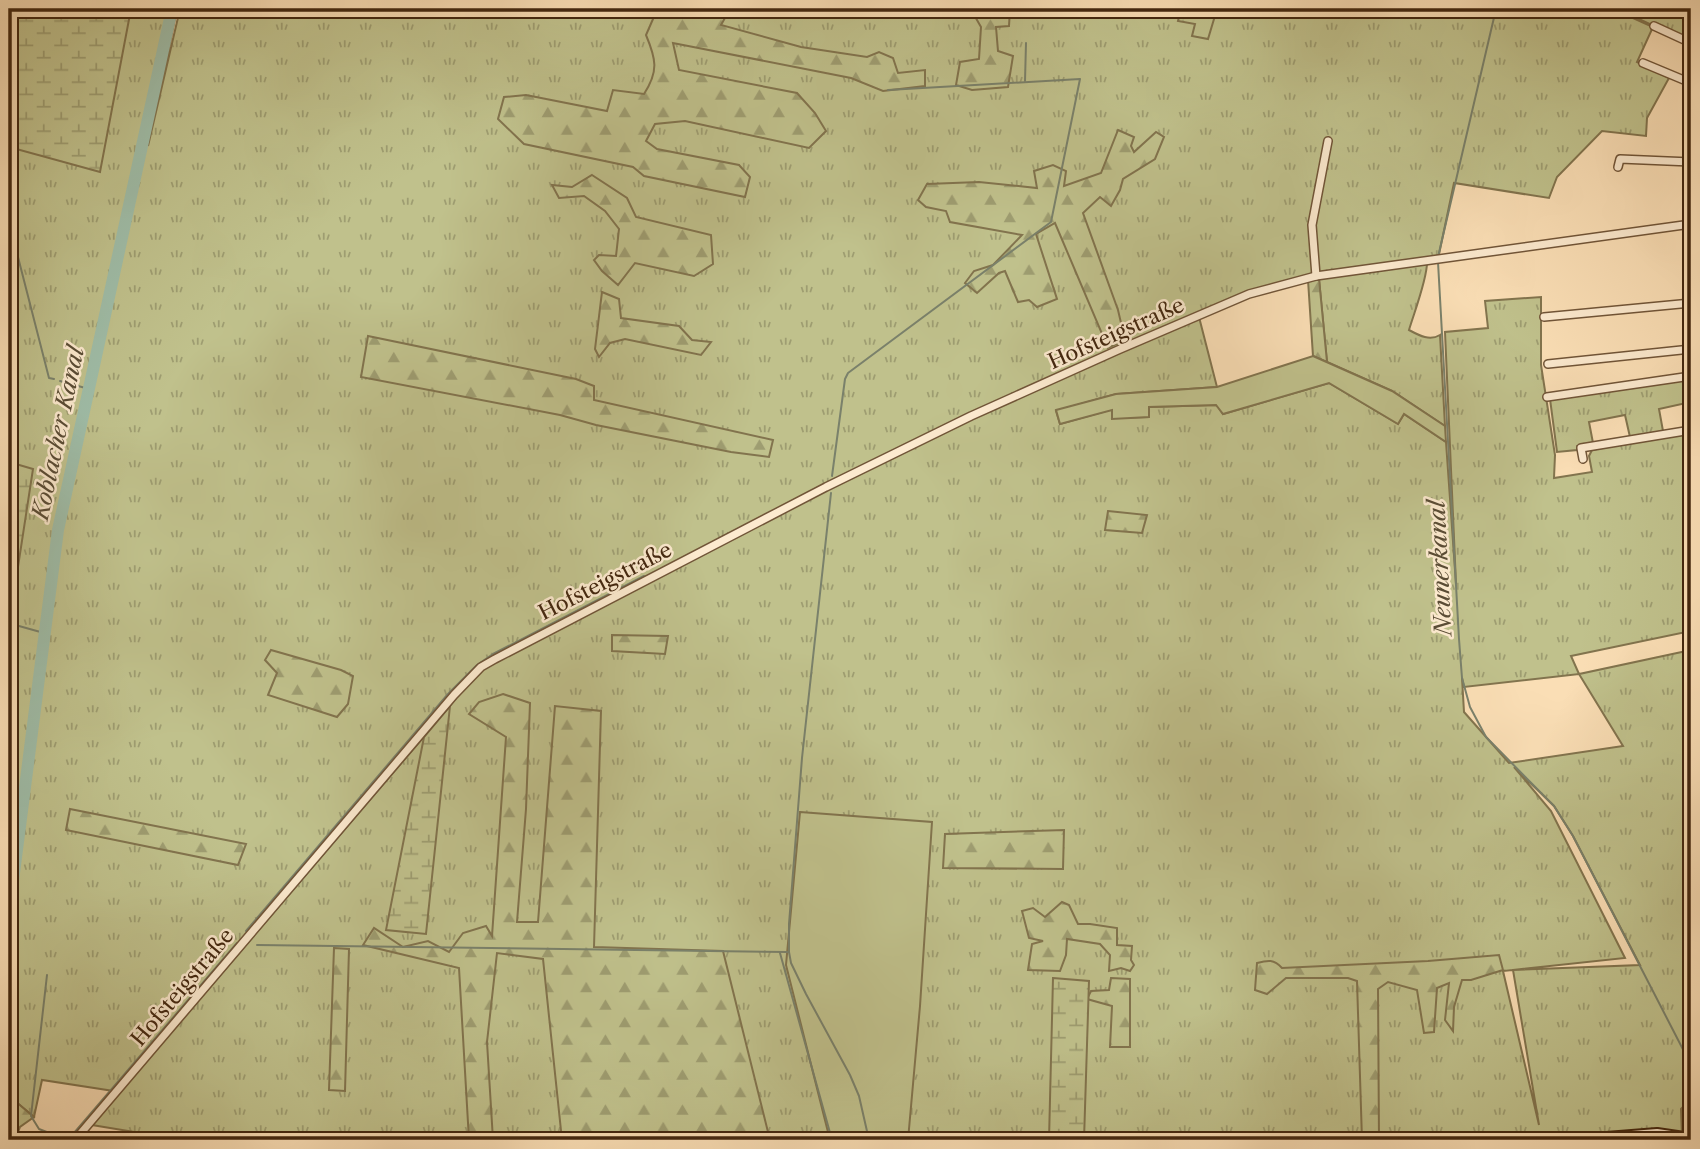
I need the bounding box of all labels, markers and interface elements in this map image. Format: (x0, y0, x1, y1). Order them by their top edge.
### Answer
street label: Hofsteigstraße (1044, 292, 1188, 374)
water label: Koblacher Kanal (26, 341, 91, 524)
water label: Neunerkanal (1422, 497, 1458, 639)
street label: Hofsteigstraße (534, 537, 676, 625)
street label: Hofsteigstraße (125, 923, 239, 1051)

